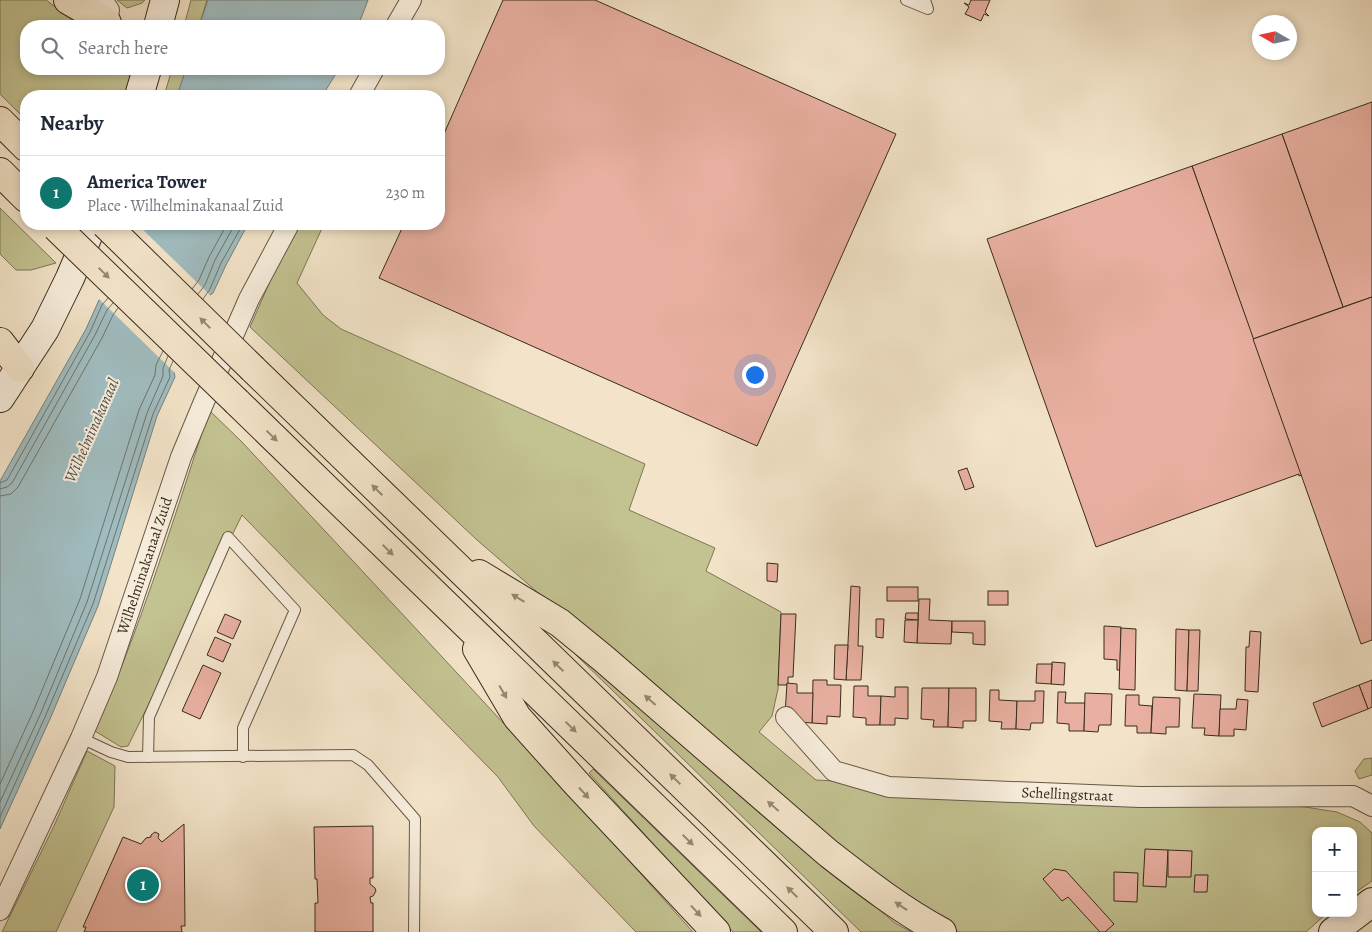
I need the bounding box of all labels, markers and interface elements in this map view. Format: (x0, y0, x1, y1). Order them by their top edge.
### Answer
north arrow (1252, 15, 1297, 60)
search box (20, 20, 445, 75)
icon: search (38, 34, 66, 62)
text: Search here (78, 35, 168, 61)
text: Nearby (40, 109, 103, 137)
text: America Tower (87, 169, 207, 195)
text: 1 (53, 182, 59, 204)
text: 230 m (386, 182, 425, 204)
text: Place · Wilhelminakanaal Zuid (87, 195, 283, 217)
one-way arrow (98, 267, 110, 279)
one-way arrow (200, 317, 212, 329)
your location (742, 362, 768, 388)
water label: Wilhelminakanaal (59, 375, 125, 486)
one-way arrow (266, 430, 278, 442)
one-way arrow (371, 484, 383, 496)
street label: Wilhelminakanaal Zuid (112, 493, 177, 638)
one-way arrow (382, 544, 394, 556)
one-way arrow (512, 594, 525, 603)
one-way arrow (552, 660, 564, 672)
one-way arrow (498, 685, 507, 699)
one-way arrow (644, 694, 657, 705)
one-way arrow (564, 721, 576, 733)
one-way arrow (669, 773, 681, 785)
street label: Schellingstraat (1021, 782, 1114, 806)
one-way arrow (578, 786, 590, 798)
one-way arrow (768, 800, 780, 812)
map controls (1312, 827, 1357, 917)
button: + (1312, 827, 1357, 872)
one-way arrow (681, 833, 693, 845)
pin: 1 (127, 866, 159, 904)
button: − (1312, 872, 1357, 917)
one-way arrow (786, 886, 798, 898)
one-way arrow (894, 901, 908, 911)
one-way arrow (690, 904, 702, 916)

